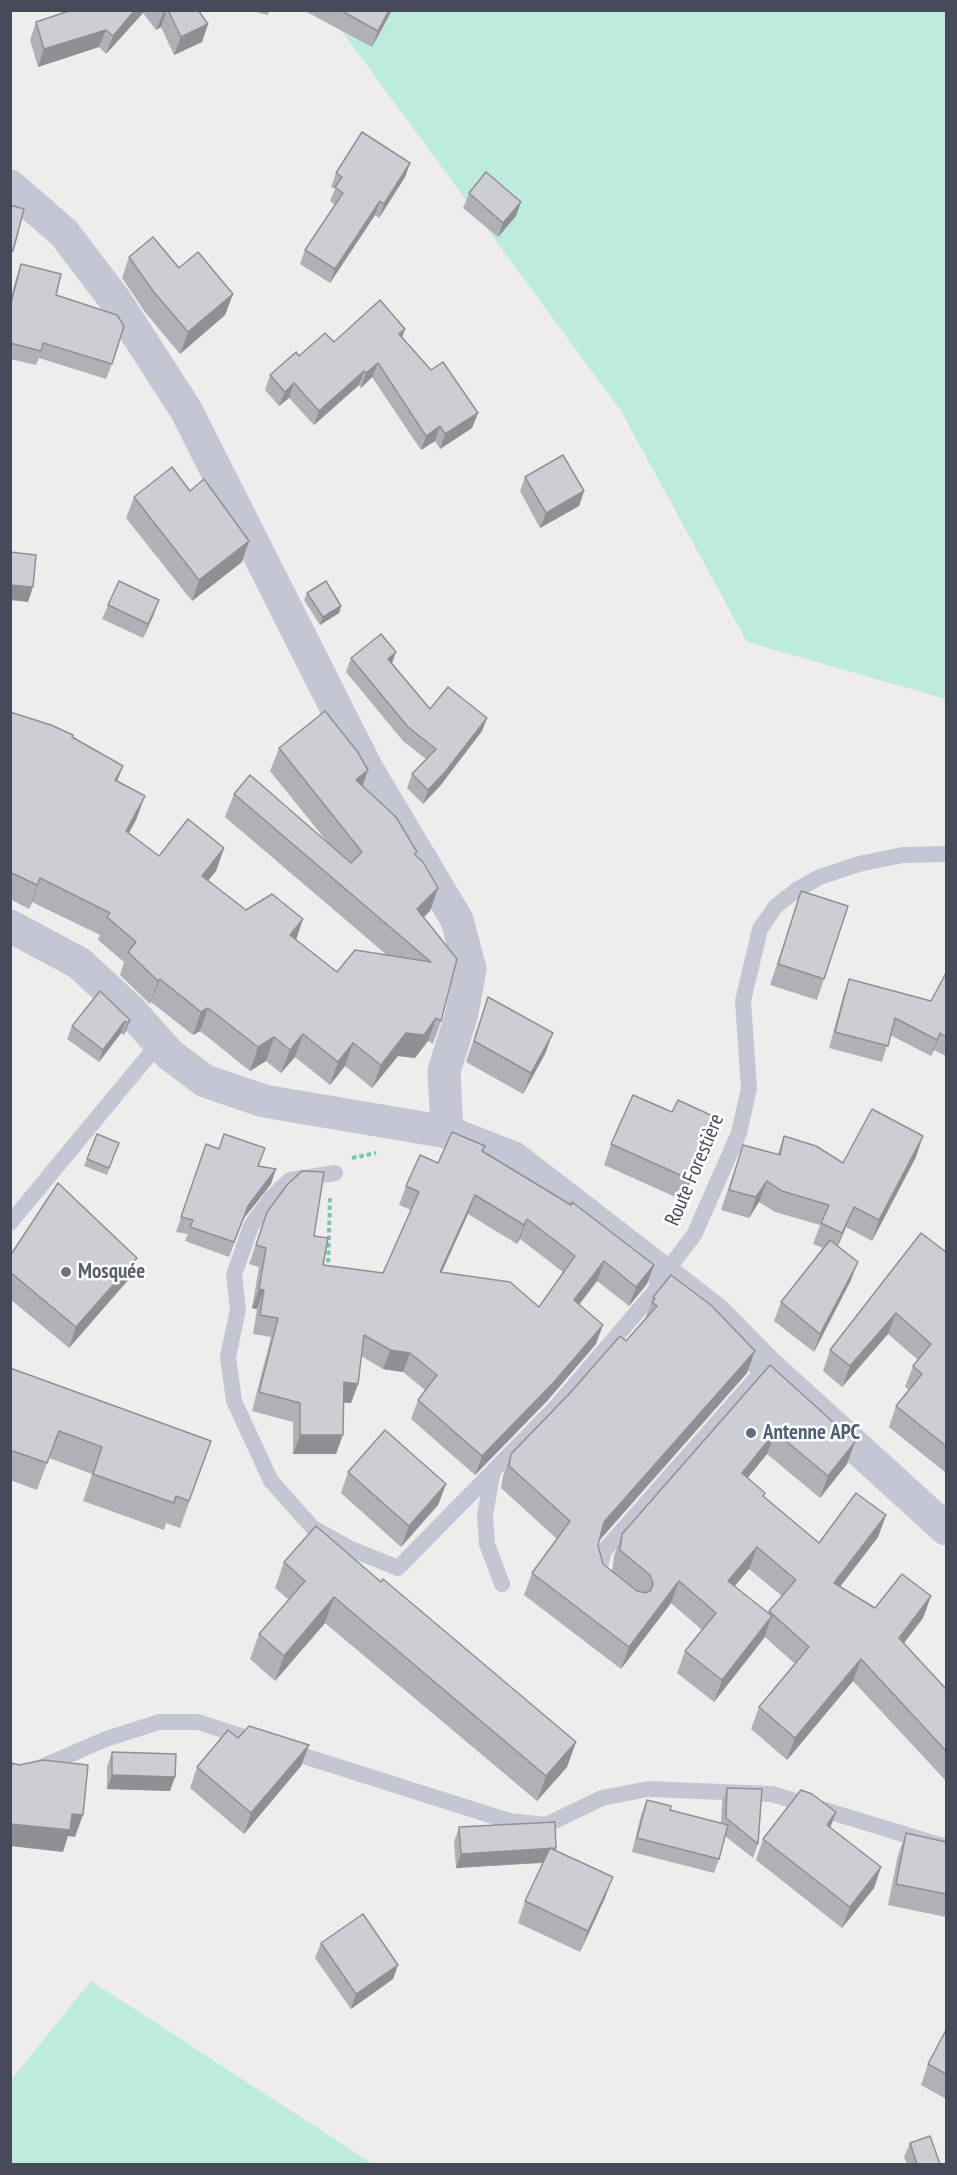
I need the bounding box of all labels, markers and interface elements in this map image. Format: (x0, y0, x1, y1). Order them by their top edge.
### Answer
street label: Route Forestière (660, 1110, 730, 1230)
place label: Mosquée (78, 1259, 145, 1285)
marker: Mosquée (59, 1265, 73, 1279)
place label: Antenne APC (763, 1420, 860, 1446)
marker: Antenne APC (744, 1426, 758, 1440)

